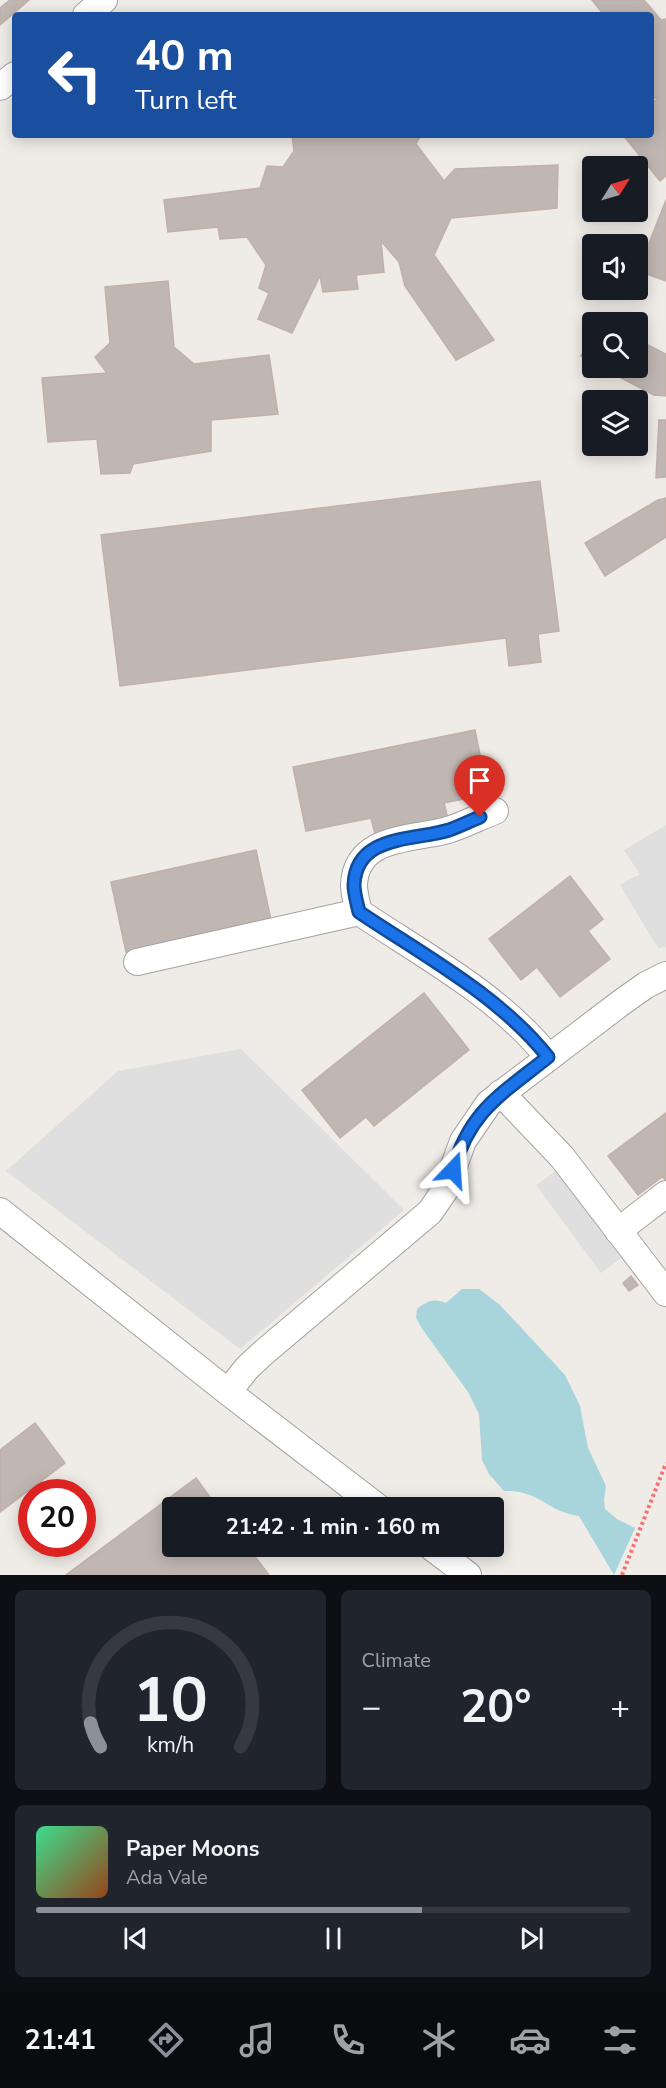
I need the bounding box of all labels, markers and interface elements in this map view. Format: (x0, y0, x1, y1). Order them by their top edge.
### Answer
text: 40 m (135, 28, 234, 85)
icon: left (36, 36, 114, 114)
text: Turn left (135, 82, 236, 119)
north arrow (582, 156, 648, 222)
map controls (582, 156, 648, 456)
button: sound (582, 234, 648, 300)
button: search (582, 312, 648, 378)
button: layers (582, 390, 648, 456)
pin (454, 755, 505, 817)
icon: arrive (463, 764, 496, 797)
position arrow (421, 1138, 485, 1202)
speed limit sign: 20 (18, 1479, 96, 1557)
text: 21:42 · 1 min · 160 m (226, 1512, 440, 1542)
text: Climate (362, 1647, 431, 1674)
text: 10 (133, 1658, 208, 1743)
text: 20° (460, 1677, 531, 1738)
text: − (362, 1685, 381, 1730)
text: + (610, 1685, 630, 1730)
text: km/h (147, 1730, 194, 1760)
text: Paper Moons (126, 1834, 260, 1864)
text: Ada Vale (126, 1864, 208, 1891)
icon: previous (119, 1922, 152, 1955)
icon: pause (317, 1922, 350, 1955)
icon: next (515, 1922, 548, 1955)
icon: directions (145, 2019, 187, 2061)
icon: music (236, 2019, 278, 2061)
icon: phone (327, 2019, 369, 2061)
icon: climate (418, 2019, 460, 2061)
icon: car (509, 2019, 551, 2061)
icon: filters (599, 2019, 641, 2061)
text: 21:41 (24, 2022, 96, 2059)

